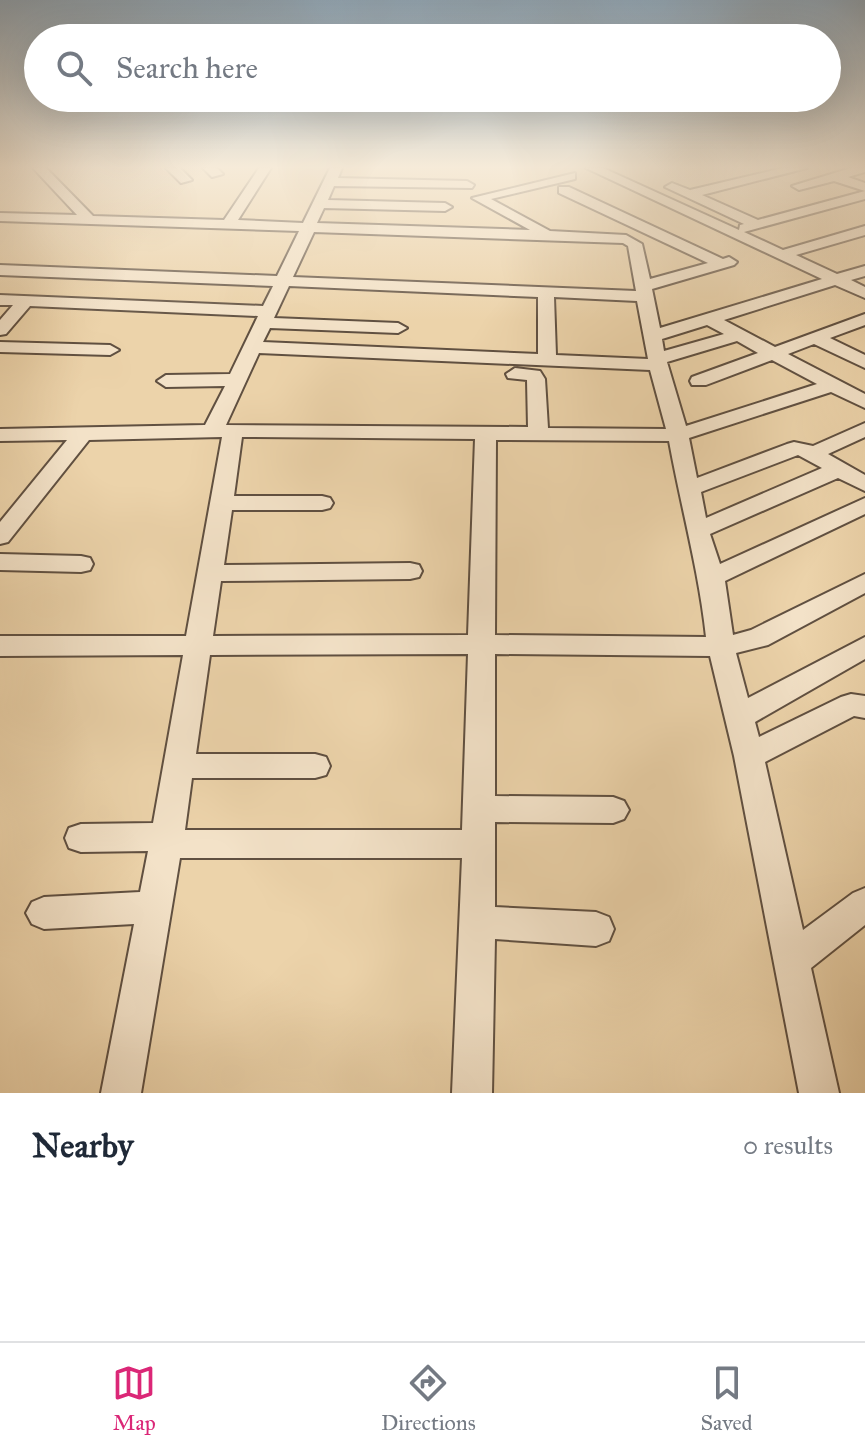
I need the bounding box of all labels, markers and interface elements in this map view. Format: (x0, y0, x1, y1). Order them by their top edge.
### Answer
search box (24, 24, 841, 112)
icon: search (52, 46, 96, 90)
text: Search here (116, 50, 258, 86)
text: Nearby (32, 1125, 134, 1166)
text: 0 results (743, 1129, 833, 1161)
tab: Map (112, 1361, 156, 1436)
tab: Directions (381, 1361, 476, 1436)
tab: Saved (700, 1361, 753, 1436)

